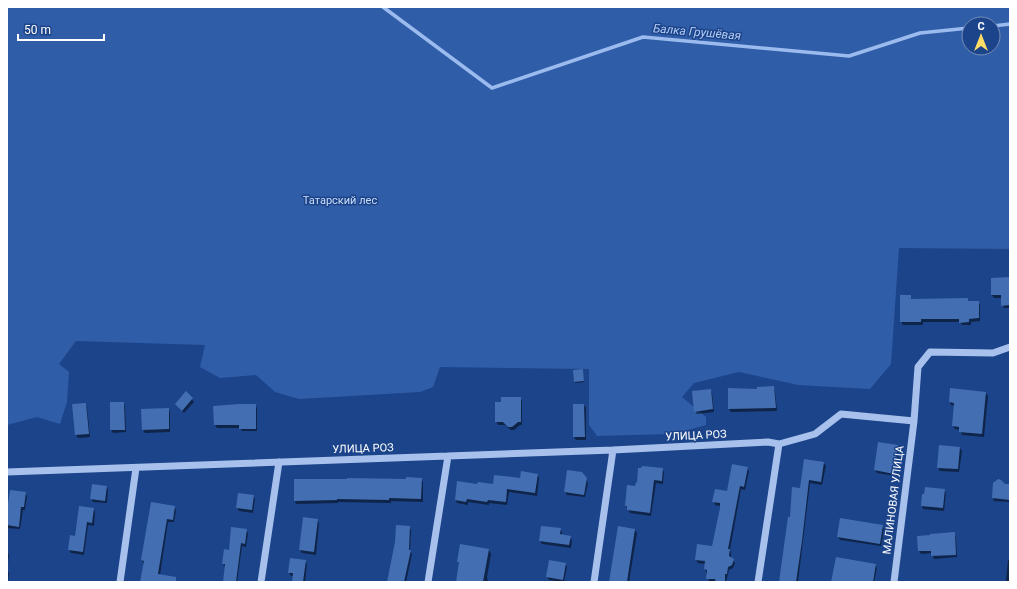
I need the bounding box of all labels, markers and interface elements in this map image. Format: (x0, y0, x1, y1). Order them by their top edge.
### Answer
scale bar (18, 16, 104, 42)
north arrow (961, 16, 1001, 56)
text: С (977, 20, 985, 33)
water label: Балка Грушёвая (652, 21, 742, 43)
text: 50 m (24, 23, 51, 37)
park label: Татарский лес (303, 194, 377, 207)
street label: УЛИЦА РОЗ (665, 427, 727, 444)
street label: УЛИЦА РОЗ (332, 441, 394, 456)
street label: МАЛИНОВАЯ УЛИЦА (880, 444, 907, 555)

